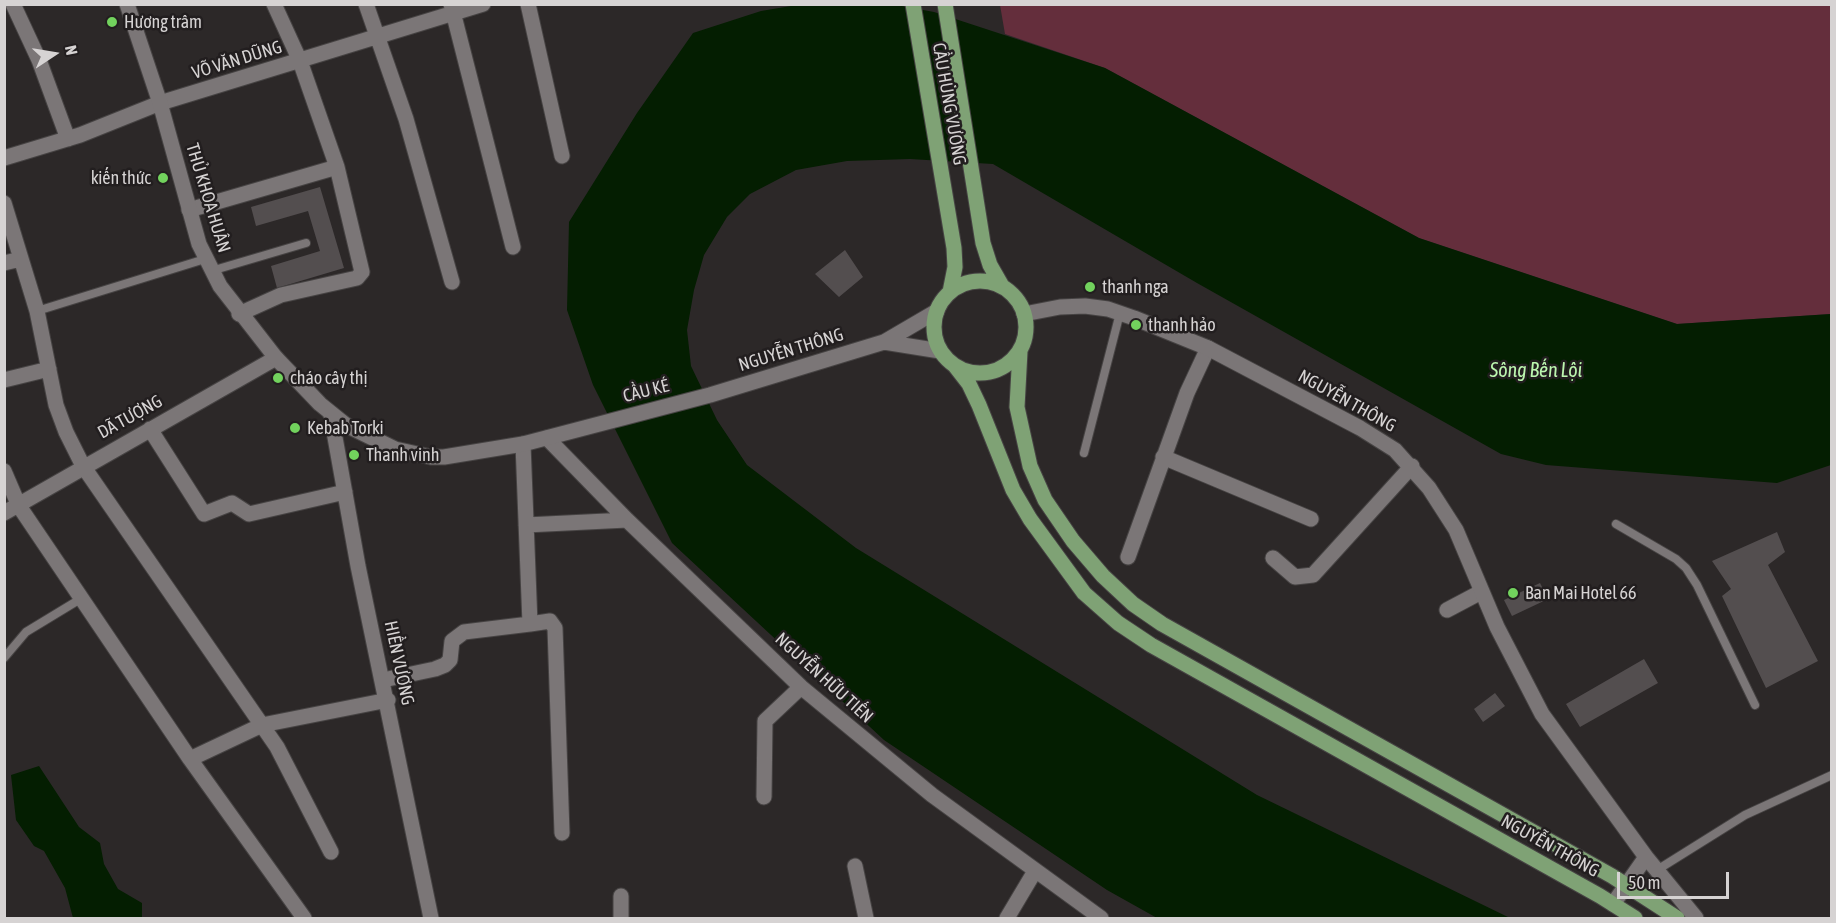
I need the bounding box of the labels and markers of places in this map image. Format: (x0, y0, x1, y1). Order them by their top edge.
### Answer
place label: Hương trâm (124, 11, 202, 33)
marker: Hương trâm (105, 15, 119, 29)
place label: kiến thức (91, 167, 151, 189)
marker: kiến thức (156, 171, 170, 185)
place label: thanh nga (1102, 276, 1169, 298)
marker: thanh nga (1083, 280, 1097, 294)
place label: thanh hảo (1148, 314, 1216, 336)
marker: thanh hảo (1129, 318, 1143, 332)
place label: cháo cây thị (290, 367, 368, 389)
marker: cháo cây thị (271, 371, 285, 385)
place label: Kebab Torki (307, 417, 384, 439)
marker: Kebab Torki (288, 421, 302, 435)
place label: Thanh vinh (366, 444, 440, 466)
marker: Thanh vinh (347, 448, 361, 462)
place label: Ban Mai Hotel 66 (1525, 582, 1636, 604)
marker: Ban Mai Hotel 66 (1506, 586, 1520, 600)

